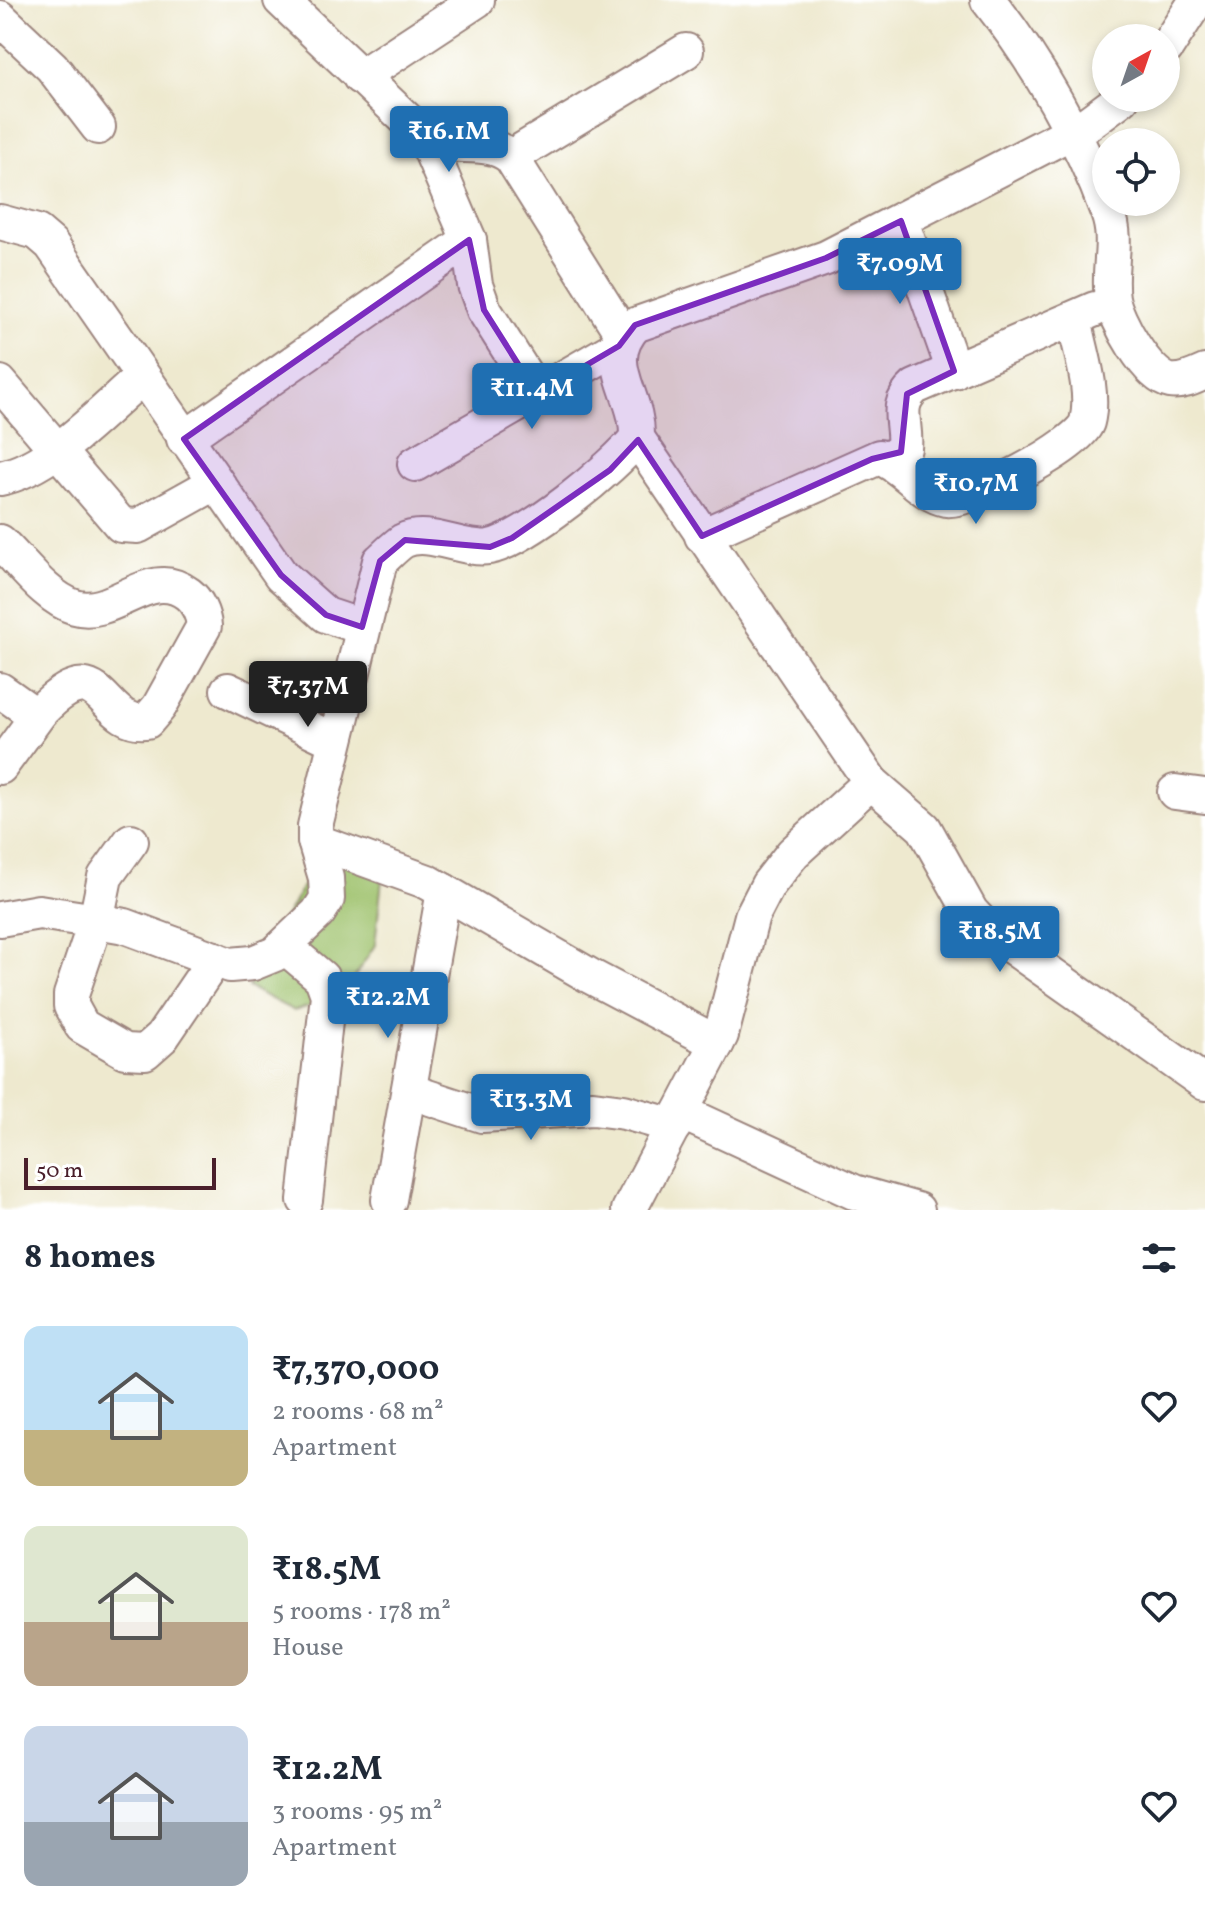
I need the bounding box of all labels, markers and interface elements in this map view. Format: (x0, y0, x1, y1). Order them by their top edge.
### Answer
north arrow (1092, 24, 1180, 112)
map controls (1092, 24, 1180, 216)
pin: ₹16.1M (384, 106, 514, 174)
text: ₹16.1M (408, 114, 490, 150)
button: locate (1092, 128, 1180, 216)
pin: ₹7.09M (835, 238, 965, 306)
text: ₹7.09M (856, 246, 944, 282)
pin: ₹11.4M (467, 363, 597, 431)
text: ₹11.4M (490, 371, 574, 407)
pin: ₹10.7M (911, 458, 1041, 526)
text: ₹10.7M (933, 466, 1019, 502)
pin: ₹7.37M (243, 661, 373, 729)
text: ₹7.37M (267, 669, 349, 705)
pin: ₹18.5M (935, 906, 1065, 974)
text: ₹18.5M (958, 914, 1042, 950)
pin: ₹12.2M (323, 972, 453, 1040)
text: ₹12.2M (346, 980, 430, 1016)
pin: ₹13.3M (466, 1074, 596, 1142)
text: ₹13.3M (489, 1082, 573, 1118)
scale bar (24, 1154, 216, 1190)
text: 50 m (36, 1156, 83, 1187)
text: 8 homes (24, 1235, 156, 1282)
icon: filters (1137, 1236, 1181, 1280)
text: ₹7,370,000 (272, 1347, 440, 1394)
icon: home (88, 1358, 184, 1454)
icon: heart (1137, 1384, 1181, 1428)
text: 2 rooms · 68 m² (272, 1394, 444, 1430)
text: Apartment (272, 1430, 397, 1466)
text: ₹18.5M (272, 1547, 381, 1594)
icon: home (88, 1558, 184, 1654)
icon: heart (1137, 1584, 1181, 1628)
text: 5 rooms · 178 m² (272, 1594, 451, 1630)
text: House (272, 1630, 344, 1666)
text: ₹12.2M (272, 1747, 382, 1794)
icon: home (88, 1758, 184, 1854)
icon: heart (1137, 1784, 1181, 1828)
text: 3 rooms · 95 m² (272, 1794, 442, 1830)
text: Apartment (272, 1830, 397, 1866)

